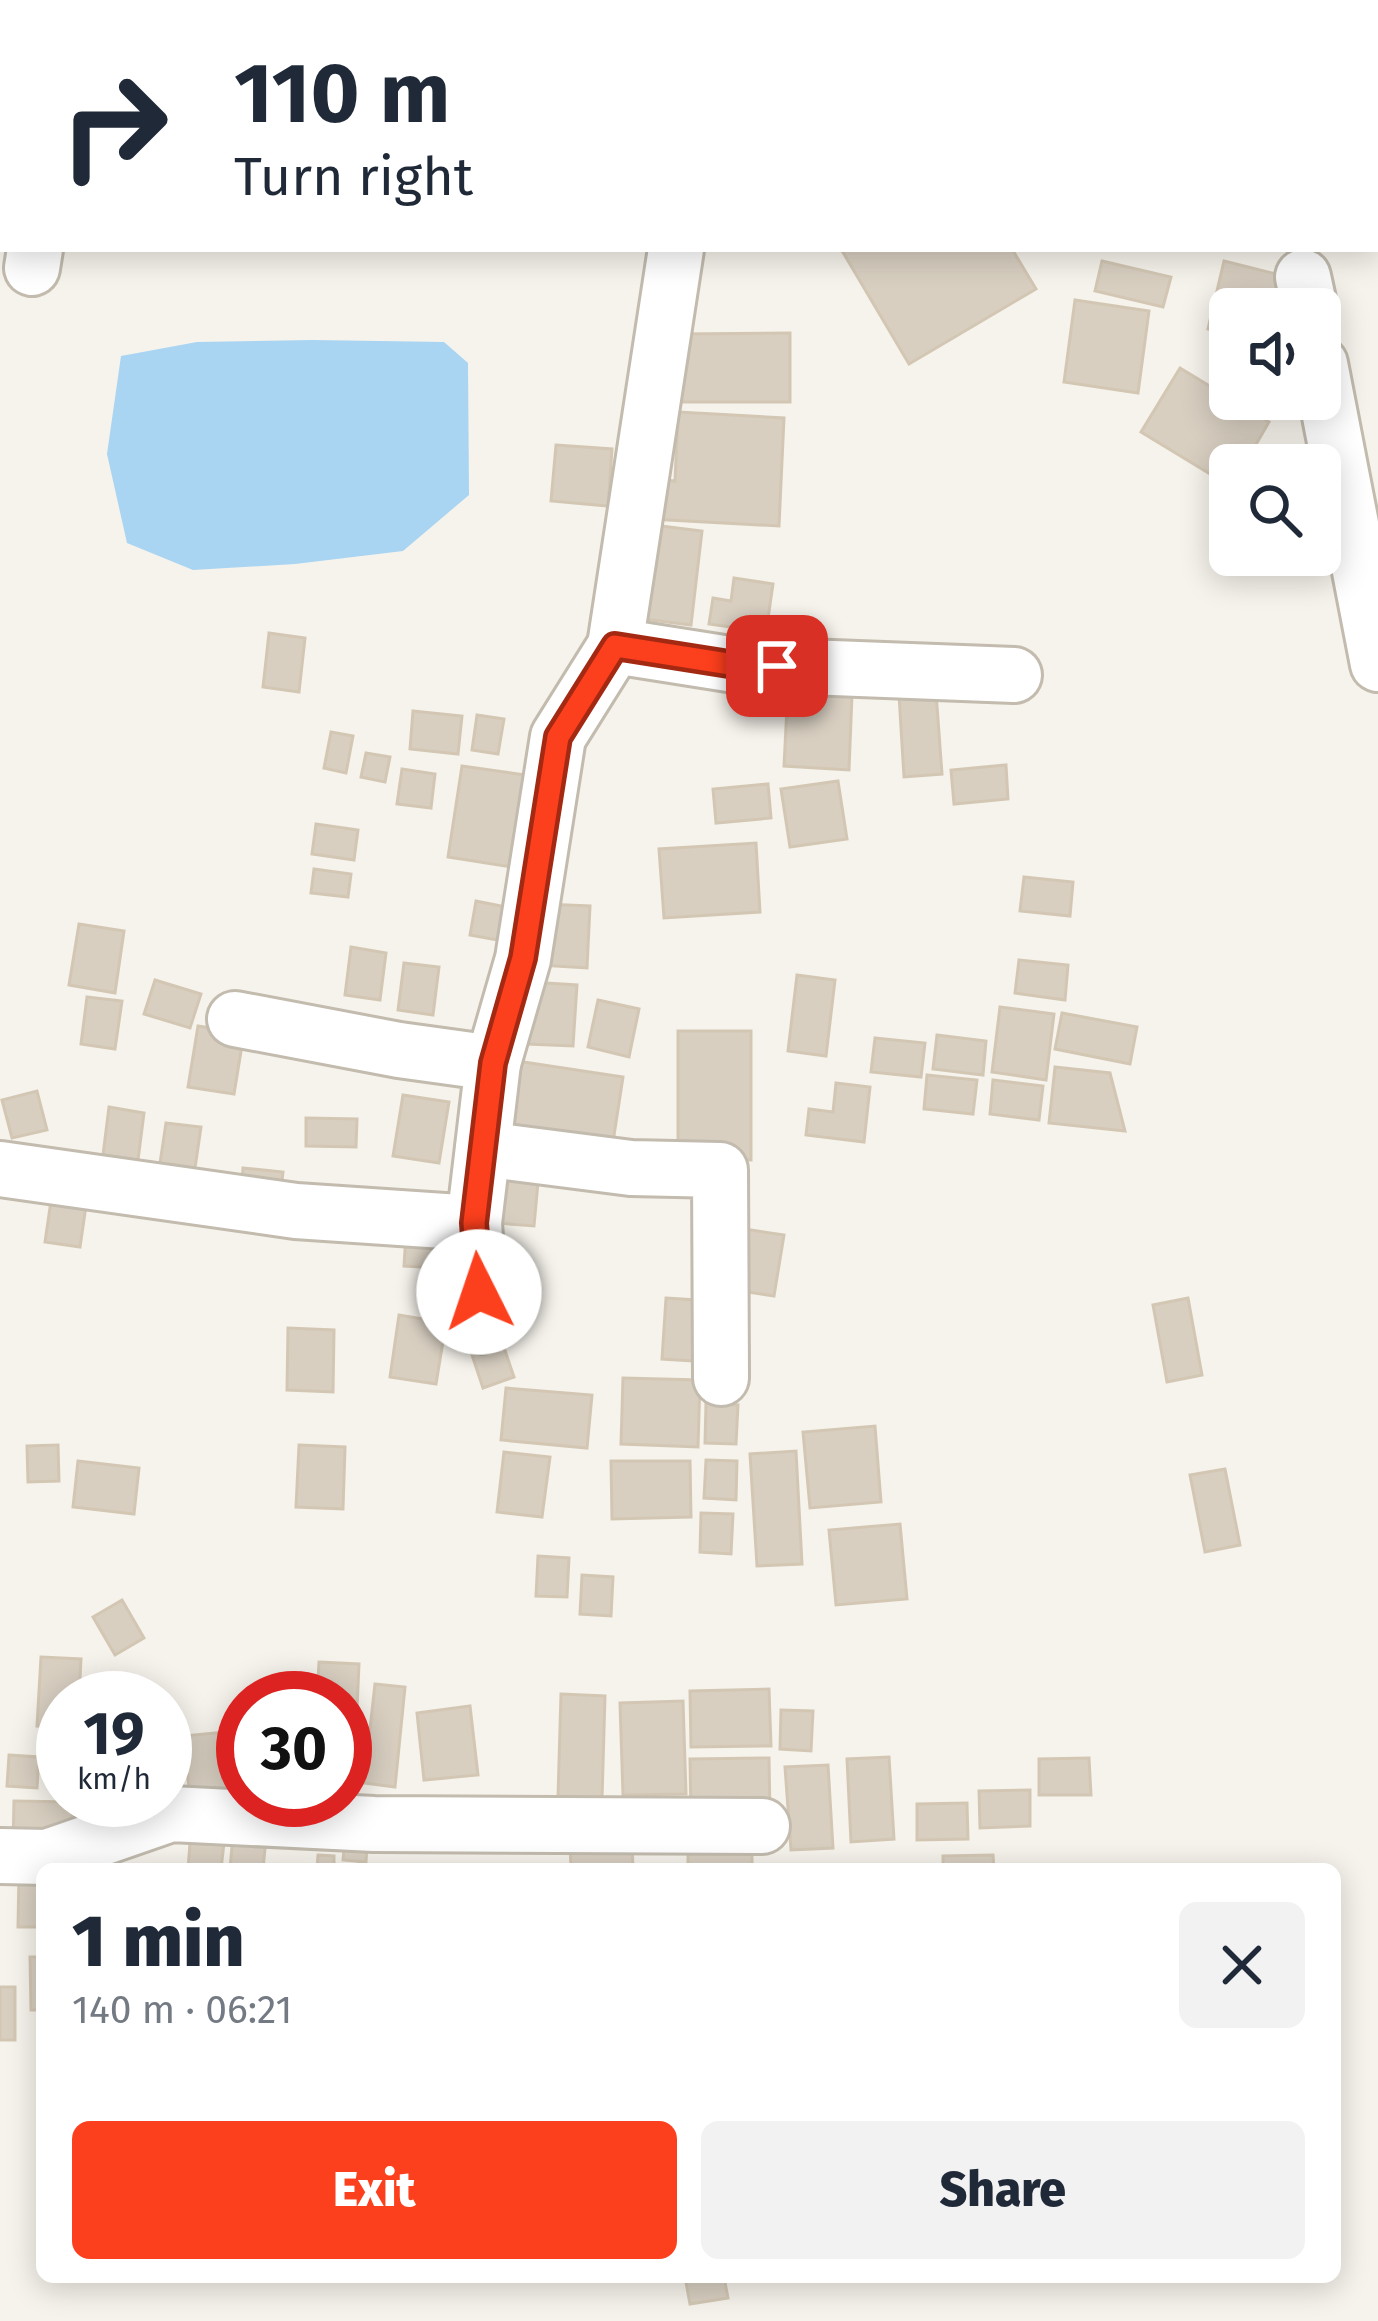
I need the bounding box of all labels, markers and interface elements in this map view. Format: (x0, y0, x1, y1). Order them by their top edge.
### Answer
text: 110 m (234, 43, 450, 144)
icon: right (36, 48, 192, 204)
text: Turn right (234, 145, 473, 209)
map controls (1209, 288, 1341, 576)
button: sound (1209, 288, 1341, 420)
button: search (1209, 444, 1341, 576)
pin (726, 615, 828, 717)
icon: arrive (744, 633, 810, 699)
position arrow (416, 1229, 542, 1355)
speed limit sign: 30 (216, 1671, 372, 1827)
text: 19 (83, 1698, 145, 1770)
text: km/h (77, 1761, 151, 1797)
text: 1 min (72, 1899, 245, 1985)
button: close (1179, 1902, 1305, 2028)
text: 140 m · 06:21 (72, 1987, 292, 2033)
button: Exit (72, 2121, 677, 2259)
button: Share (701, 2121, 1305, 2259)

